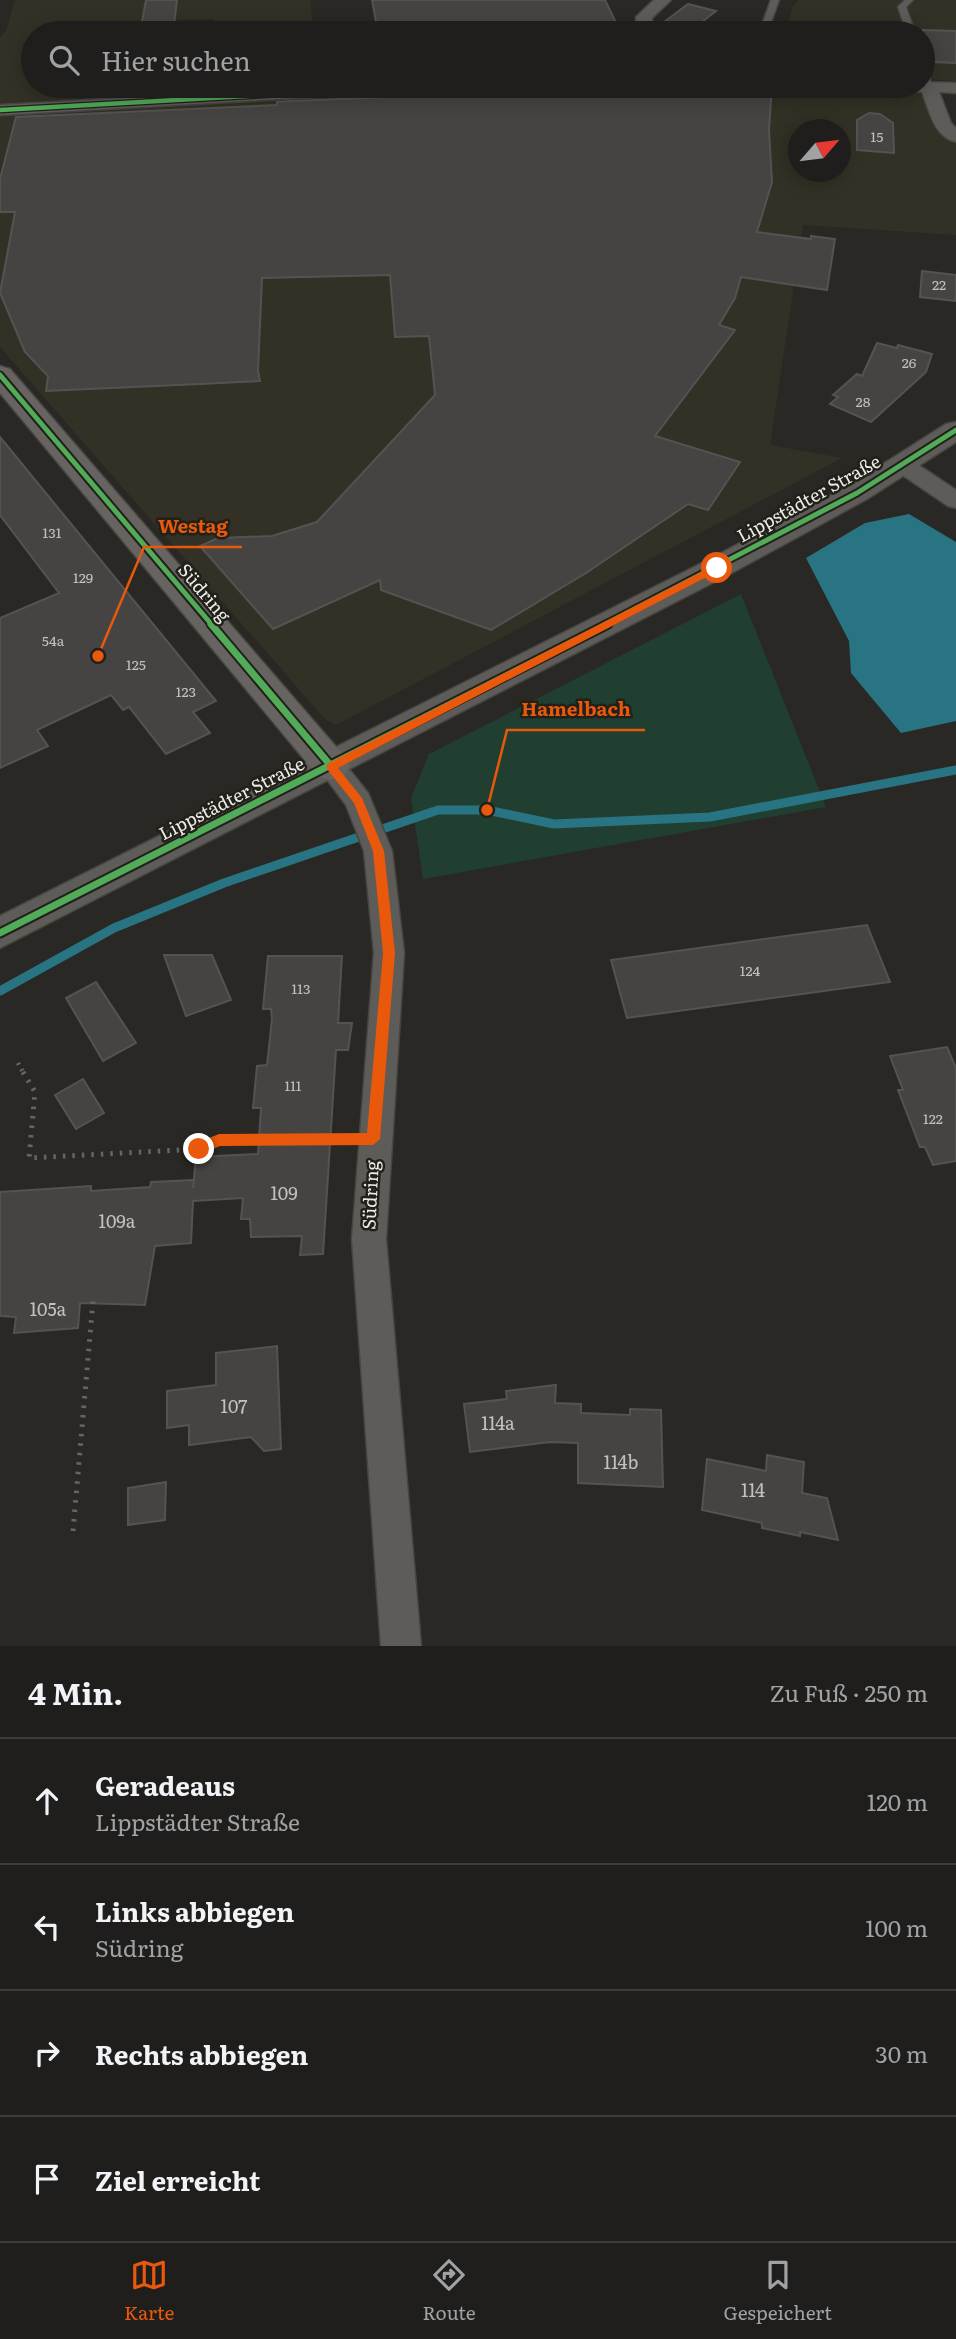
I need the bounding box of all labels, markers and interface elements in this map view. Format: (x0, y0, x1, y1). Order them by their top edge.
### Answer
search box (21, 21, 935, 98)
text: Hier suchen (101, 40, 251, 79)
icon: search (45, 41, 83, 79)
north arrow (788, 119, 851, 182)
house number: 15 (871, 126, 883, 146)
house number: 22 (932, 274, 946, 294)
house number: 26 (902, 352, 917, 372)
house number: 28 (856, 391, 871, 411)
street label: Lippstädter Straße (732, 447, 885, 548)
callout: Westag (144, 507, 242, 547)
text: Westag (158, 511, 229, 539)
house number: 131 (43, 522, 62, 542)
route start (701, 552, 732, 583)
street label: Südring (173, 557, 238, 628)
house number: 129 (73, 567, 93, 587)
house number: 54a (42, 630, 65, 650)
house number: 125 (126, 654, 146, 674)
house number: 123 (176, 681, 196, 701)
callout: Hamelbach (507, 690, 645, 730)
text: Hamelbach (521, 694, 631, 722)
street label: Lippstädter Straße (154, 749, 309, 846)
house number: 124 (740, 960, 761, 980)
house number: 113 (292, 978, 310, 998)
house number: 111 (284, 1075, 302, 1095)
house number: 122 (923, 1108, 943, 1128)
route end (183, 1133, 214, 1164)
street label: Südring (354, 1159, 385, 1230)
house number: 109 (270, 1179, 298, 1206)
house number: 109a (99, 1207, 136, 1234)
house number: 105a (30, 1295, 67, 1322)
house number: 107 (221, 1392, 247, 1419)
house number: 114a (481, 1409, 515, 1436)
house number: 114b (604, 1448, 638, 1475)
house number: 114 (741, 1476, 765, 1503)
text: 4 Min. (28, 1670, 123, 1714)
text: Zu Fuß · 250 m (770, 1675, 928, 1709)
text: Geradeaus (95, 1765, 235, 1804)
icon: ahead (28, 1782, 66, 1820)
text: 120 m (867, 1784, 928, 1818)
text: Lippstädter Straße (95, 1804, 300, 1838)
text: Links abbiegen (95, 1891, 294, 1930)
icon: left (28, 1908, 66, 1946)
text: 100 m (865, 1910, 928, 1944)
text: Südring (95, 1930, 184, 1964)
icon: right (28, 2034, 66, 2072)
text: Rechts abbiegen (95, 2034, 308, 2073)
text: 30 m (875, 2036, 928, 2070)
icon: arrive (28, 2160, 66, 2198)
text: Ziel erreicht (95, 2160, 260, 2199)
tab: Karte (124, 2256, 174, 2326)
tab: Route (422, 2256, 476, 2326)
tab: Gespeichert (724, 2256, 832, 2326)

